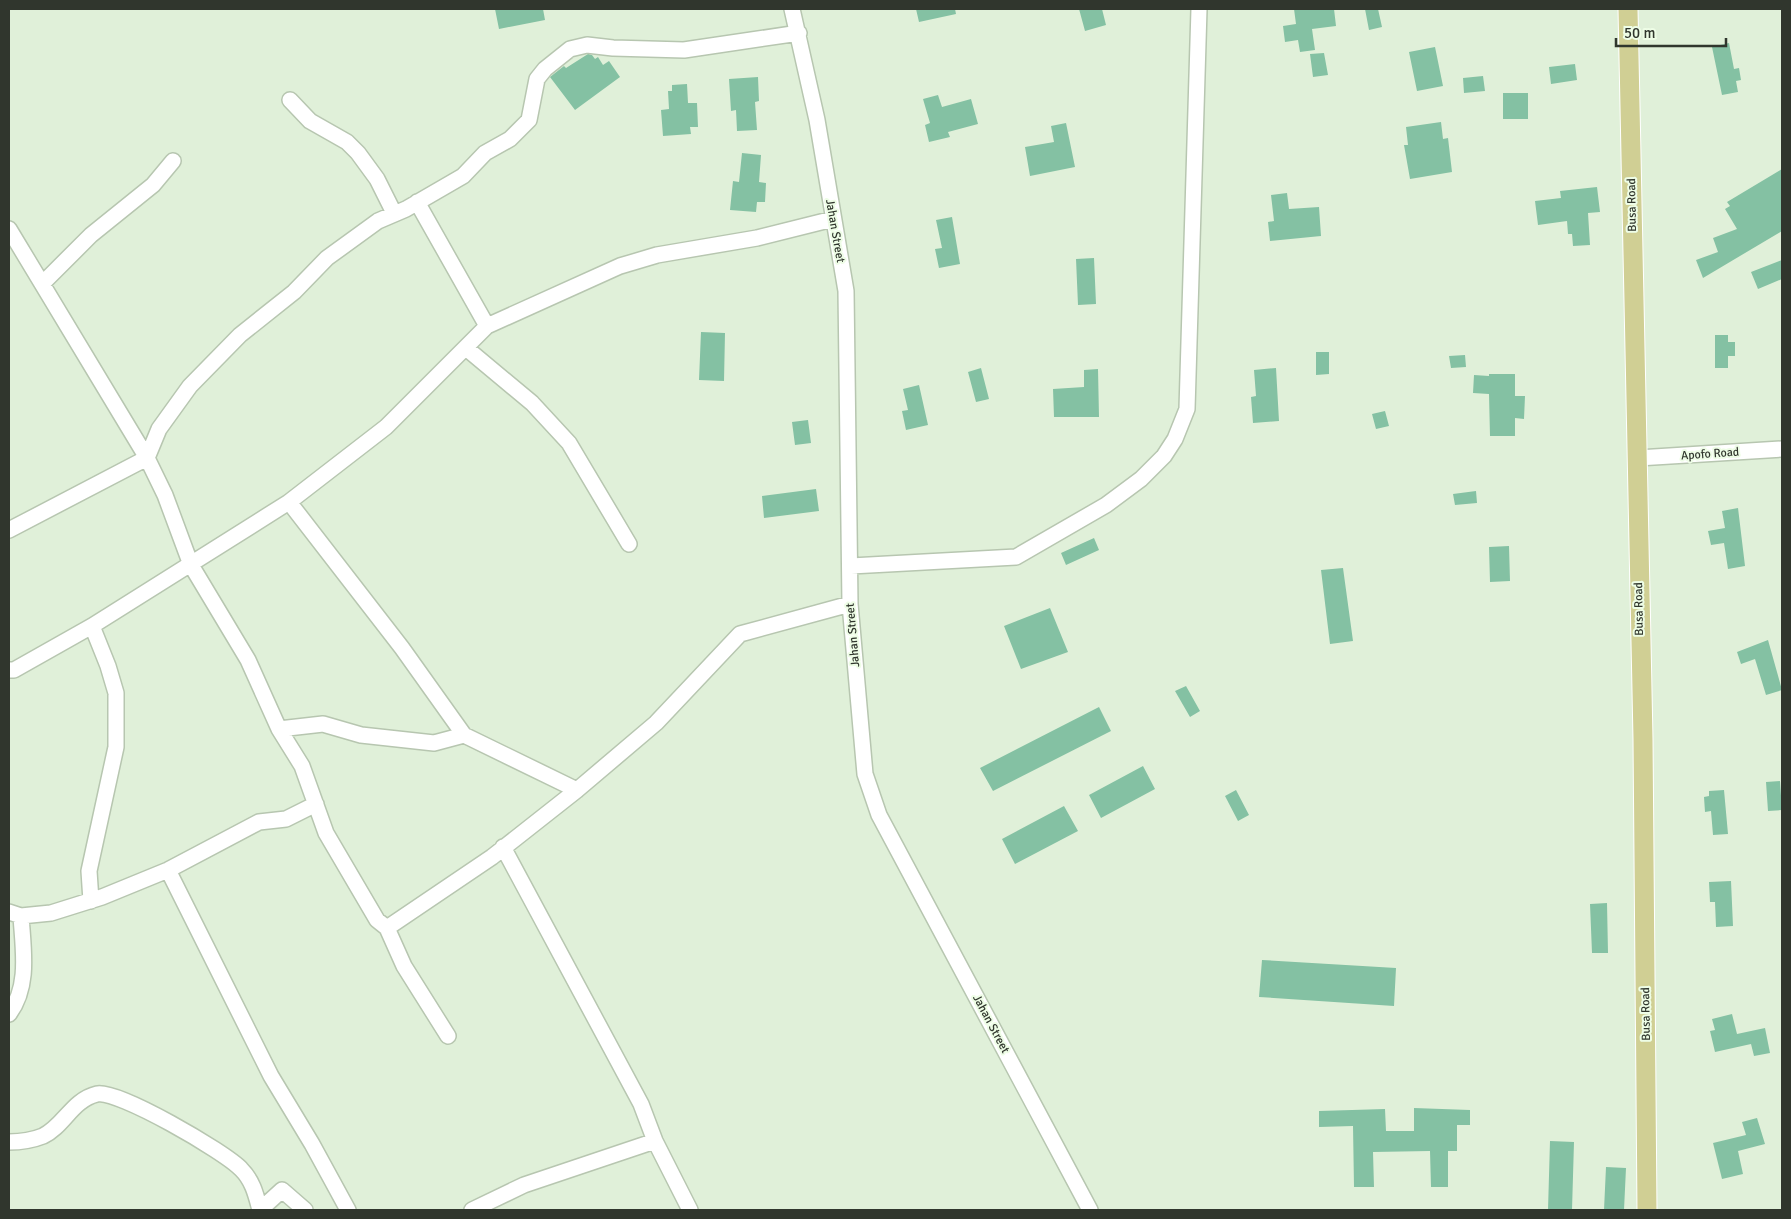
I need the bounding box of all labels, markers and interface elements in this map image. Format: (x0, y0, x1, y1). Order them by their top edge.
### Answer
scale bar (1616, 15, 1726, 47)
text: 50 m (1624, 24, 1655, 42)
street label: Busa Road (1624, 178, 1640, 232)
street label: Jahan Street (822, 198, 848, 264)
street label: Apofo Road (1680, 444, 1740, 464)
street label: Busa Road (1631, 582, 1647, 636)
street label: Jahan Street (843, 602, 863, 668)
street label: Busa Road (1638, 987, 1654, 1041)
street label: Jahan Street (969, 992, 1013, 1056)

